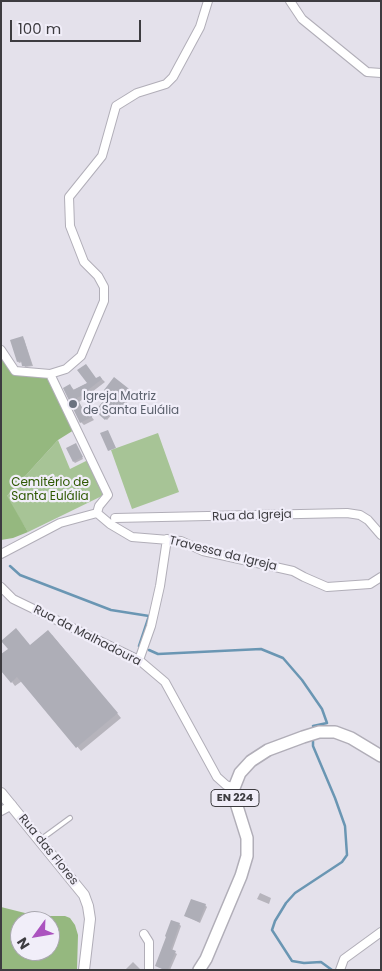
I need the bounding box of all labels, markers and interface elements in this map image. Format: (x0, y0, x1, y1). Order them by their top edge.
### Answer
scale bar (12, 10, 144, 42)
text: 100 m (18, 18, 61, 39)
place label: Igreja Matriz de Santa Eulália (83, 390, 179, 418)
marker: Igreja Matriz de Santa Eulália (67, 398, 79, 410)
park label: Cemitério de Santa Eulália (11, 476, 89, 504)
street label: Rua da Igreja (212, 507, 292, 525)
street label: Travessa da Igreja (168, 534, 278, 574)
street label: Rua da Malhadoura (31, 603, 143, 669)
road number: EN 224 (211, 790, 259, 806)
street label: Rua das Flores (15, 812, 81, 888)
north arrow (10, 911, 60, 961)
text: N (12, 934, 34, 953)

